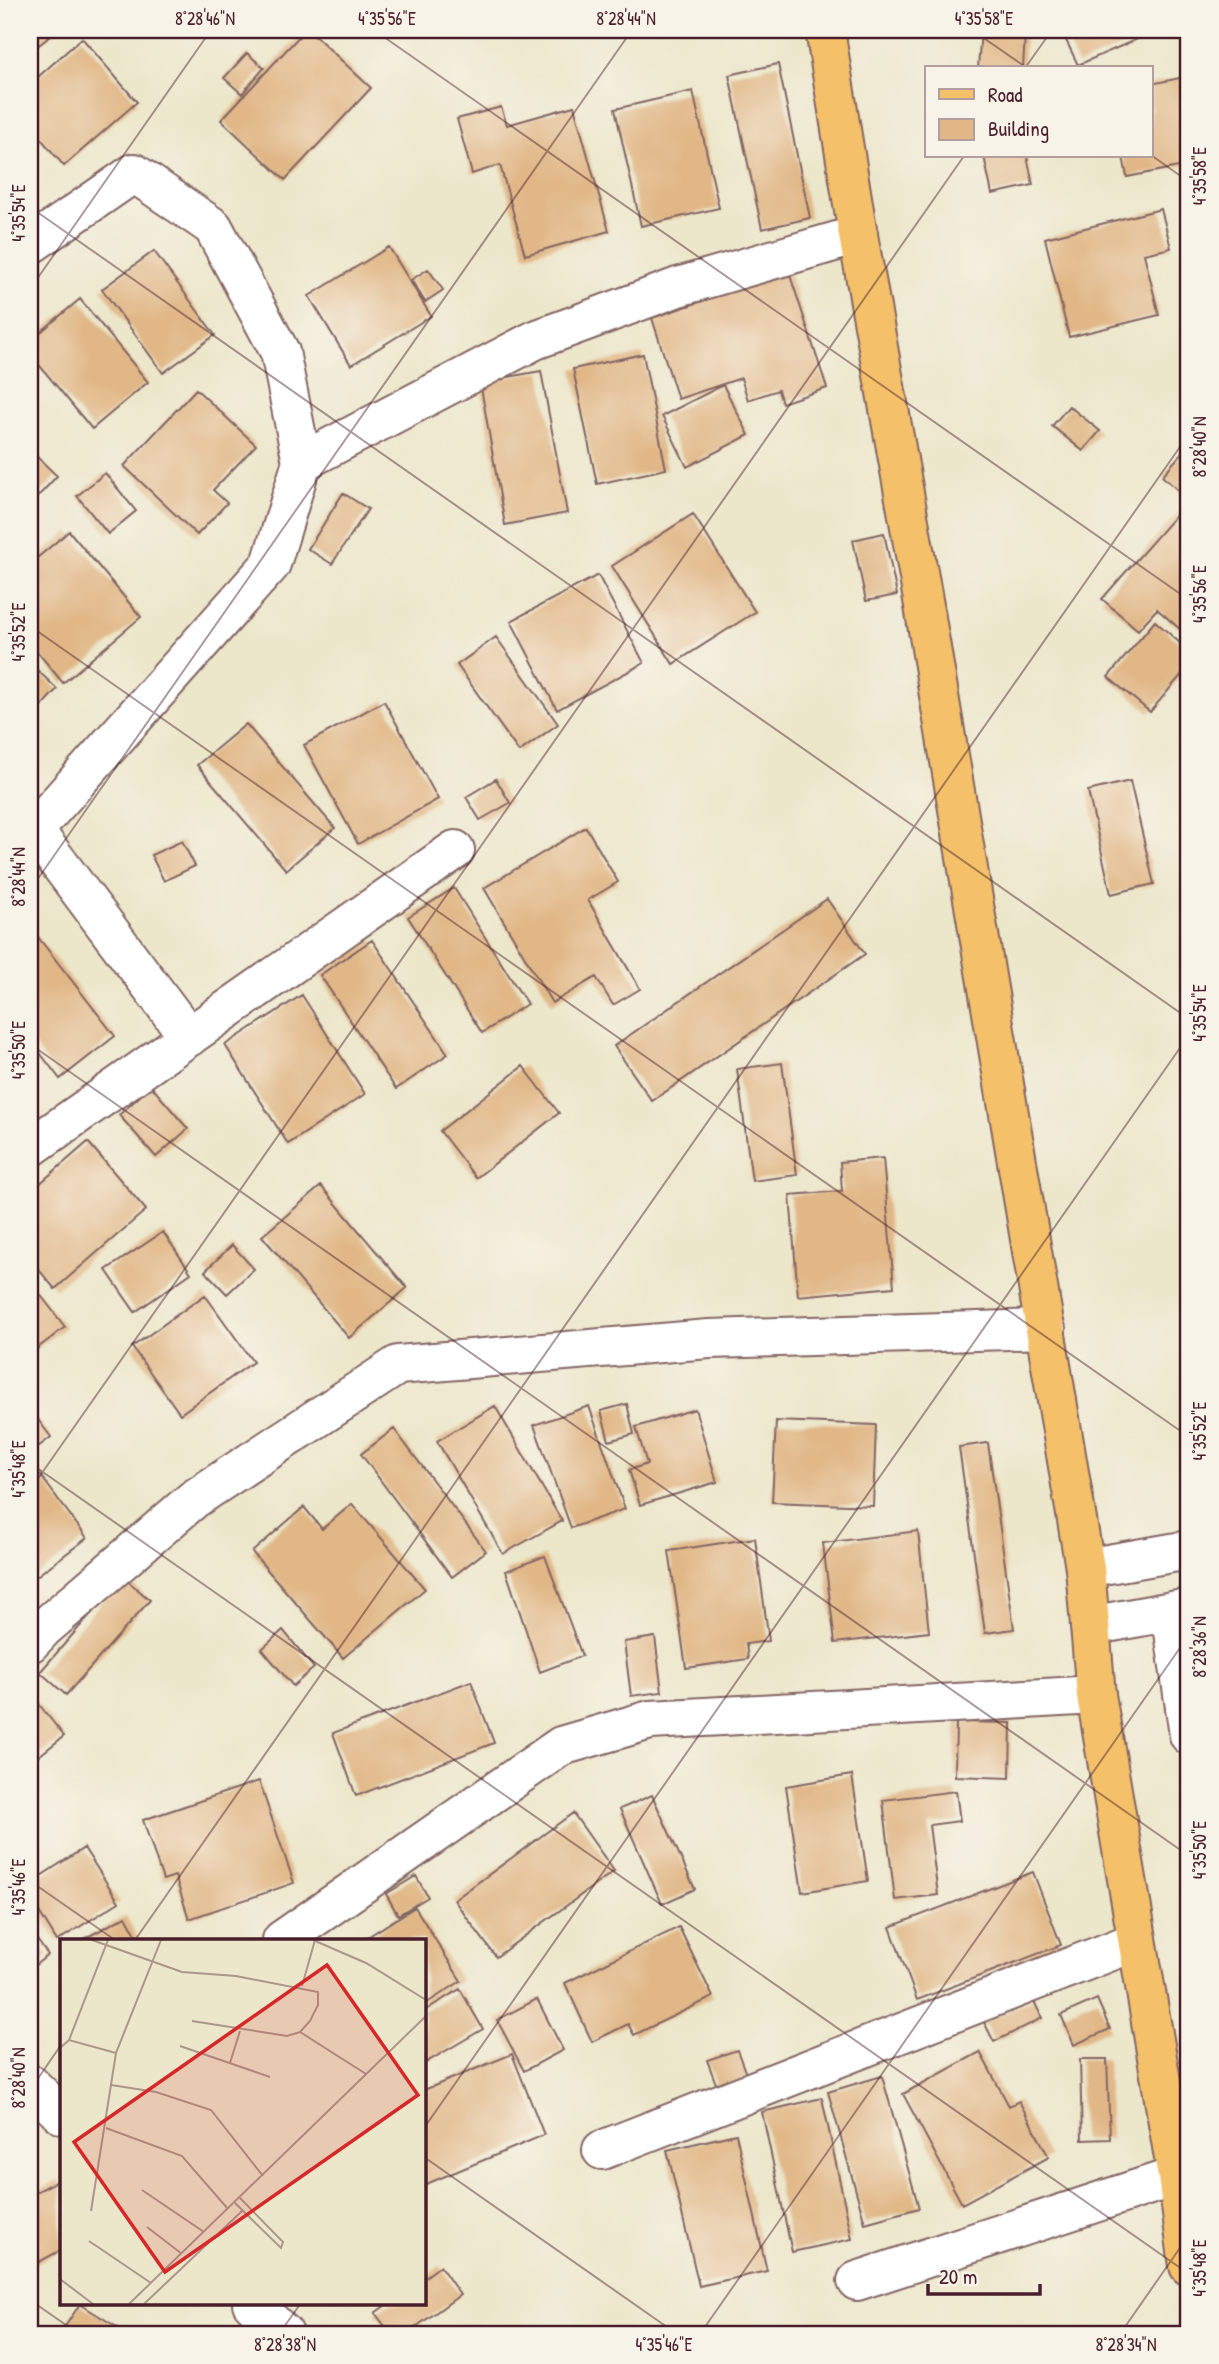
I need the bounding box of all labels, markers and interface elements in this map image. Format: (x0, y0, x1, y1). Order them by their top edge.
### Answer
text: 8°28'46"N (175, 6, 235, 31)
text: 4°35'56"E (358, 6, 416, 31)
text: 8°28'44"N (596, 6, 656, 31)
text: 4°35'58"E (955, 6, 1013, 31)
legend (925, 66, 1152, 158)
text: Road (988, 80, 1022, 109)
text: Building (988, 114, 1049, 143)
text: 4°35'58"E (1187, 147, 1212, 205)
text: 4°35'54"E (6, 184, 31, 242)
text: 8°28'40"N (1187, 417, 1212, 477)
text: 4°35'56"E (1187, 565, 1212, 623)
text: 4°35'52"E (6, 602, 31, 662)
text: 8°28'44"N (6, 847, 31, 907)
text: 4°35'54"E (1187, 984, 1212, 1042)
text: 4°35'50"E (6, 1021, 31, 1079)
text: 4°35'52"E (1187, 1401, 1212, 1461)
text: 4°35'48"E (6, 1440, 31, 1498)
text: 8°28'36"N (1187, 1616, 1212, 1678)
text: 4°35'50"E (1187, 1821, 1212, 1879)
text: 4°35'46"E (6, 1859, 31, 1915)
inset map (60, 1939, 425, 2304)
text: 8°28'40"N (6, 2048, 31, 2108)
text: 4°35'48"E (1187, 2239, 1212, 2297)
scale bar (928, 2252, 1040, 2296)
text: 20 m (939, 2262, 977, 2291)
text: 8°28'38"N (254, 2332, 316, 2357)
text: 4°35'46"E (636, 2332, 692, 2357)
text: 8°28'34"N (1096, 2332, 1156, 2357)

